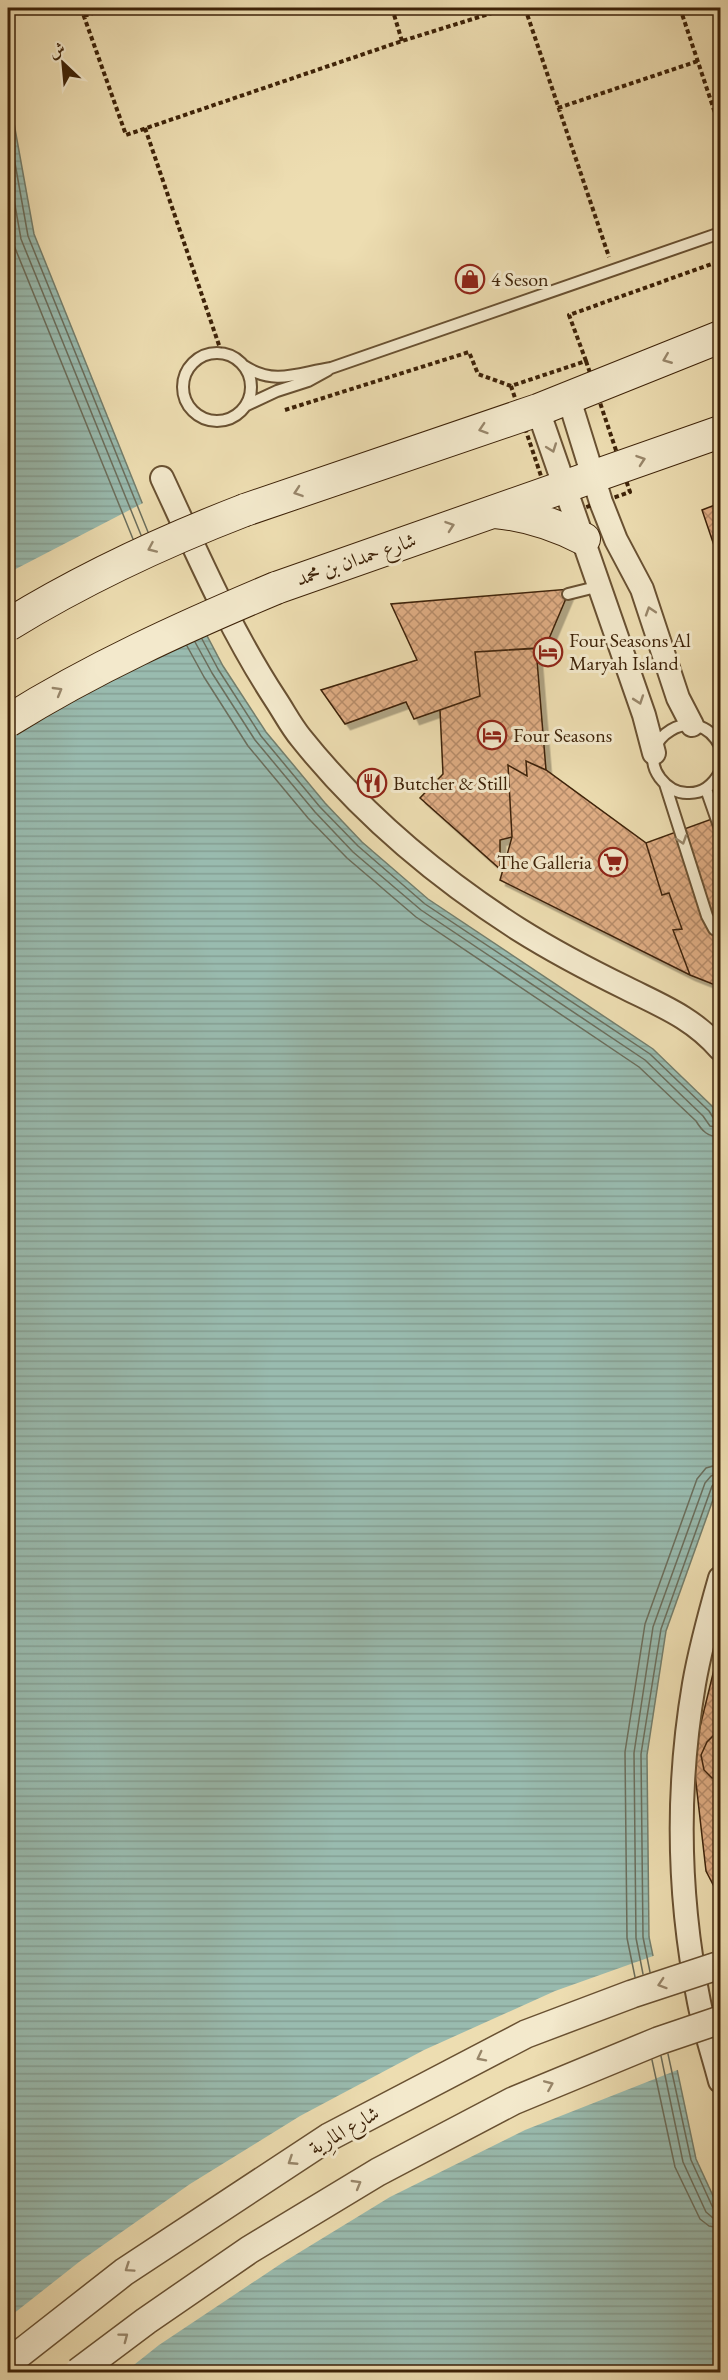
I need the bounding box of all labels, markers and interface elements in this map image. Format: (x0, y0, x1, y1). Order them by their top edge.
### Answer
north arrow (33, 33, 93, 93)
text: ش (45, 37, 68, 63)
shop icon: 4 Seson (454, 263, 486, 295)
place label: 4 Seson (491, 266, 549, 292)
one-way arrow (662, 352, 673, 364)
one-way arrow (478, 422, 489, 434)
one-way arrow (544, 442, 557, 453)
one-way arrow (635, 454, 646, 467)
one-way arrow (293, 484, 304, 497)
one-way arrow (444, 521, 454, 534)
street label: شارع حمدان بن محمد (292, 526, 421, 596)
one-way arrow (148, 540, 159, 552)
one-way arrow (645, 606, 658, 617)
place label: Four Seasons Al Maryah Island (569, 627, 691, 676)
hotel icon: Four Seasons Al Maryah Island (532, 636, 564, 668)
one-way arrow (52, 687, 62, 699)
one-way arrow (631, 694, 644, 705)
hotel icon: Four Seasons (476, 719, 508, 751)
place label: Four Seasons (513, 722, 612, 748)
restaurant icon: Butcher & Still (356, 767, 388, 799)
place label: Butcher & Still (393, 770, 508, 796)
one-way arrow (675, 834, 688, 845)
supermarket icon: The Galleria (597, 846, 629, 878)
place label: The Galleria (497, 849, 592, 875)
one-way arrow (657, 1977, 668, 1989)
one-way arrow (476, 2049, 487, 2061)
one-way arrow (543, 2080, 554, 2092)
street label: شارع المارِية (304, 2100, 386, 2165)
one-way arrow (288, 2153, 298, 2165)
one-way arrow (351, 2179, 362, 2191)
one-way arrow (125, 2261, 136, 2272)
one-way arrow (118, 2333, 129, 2344)

